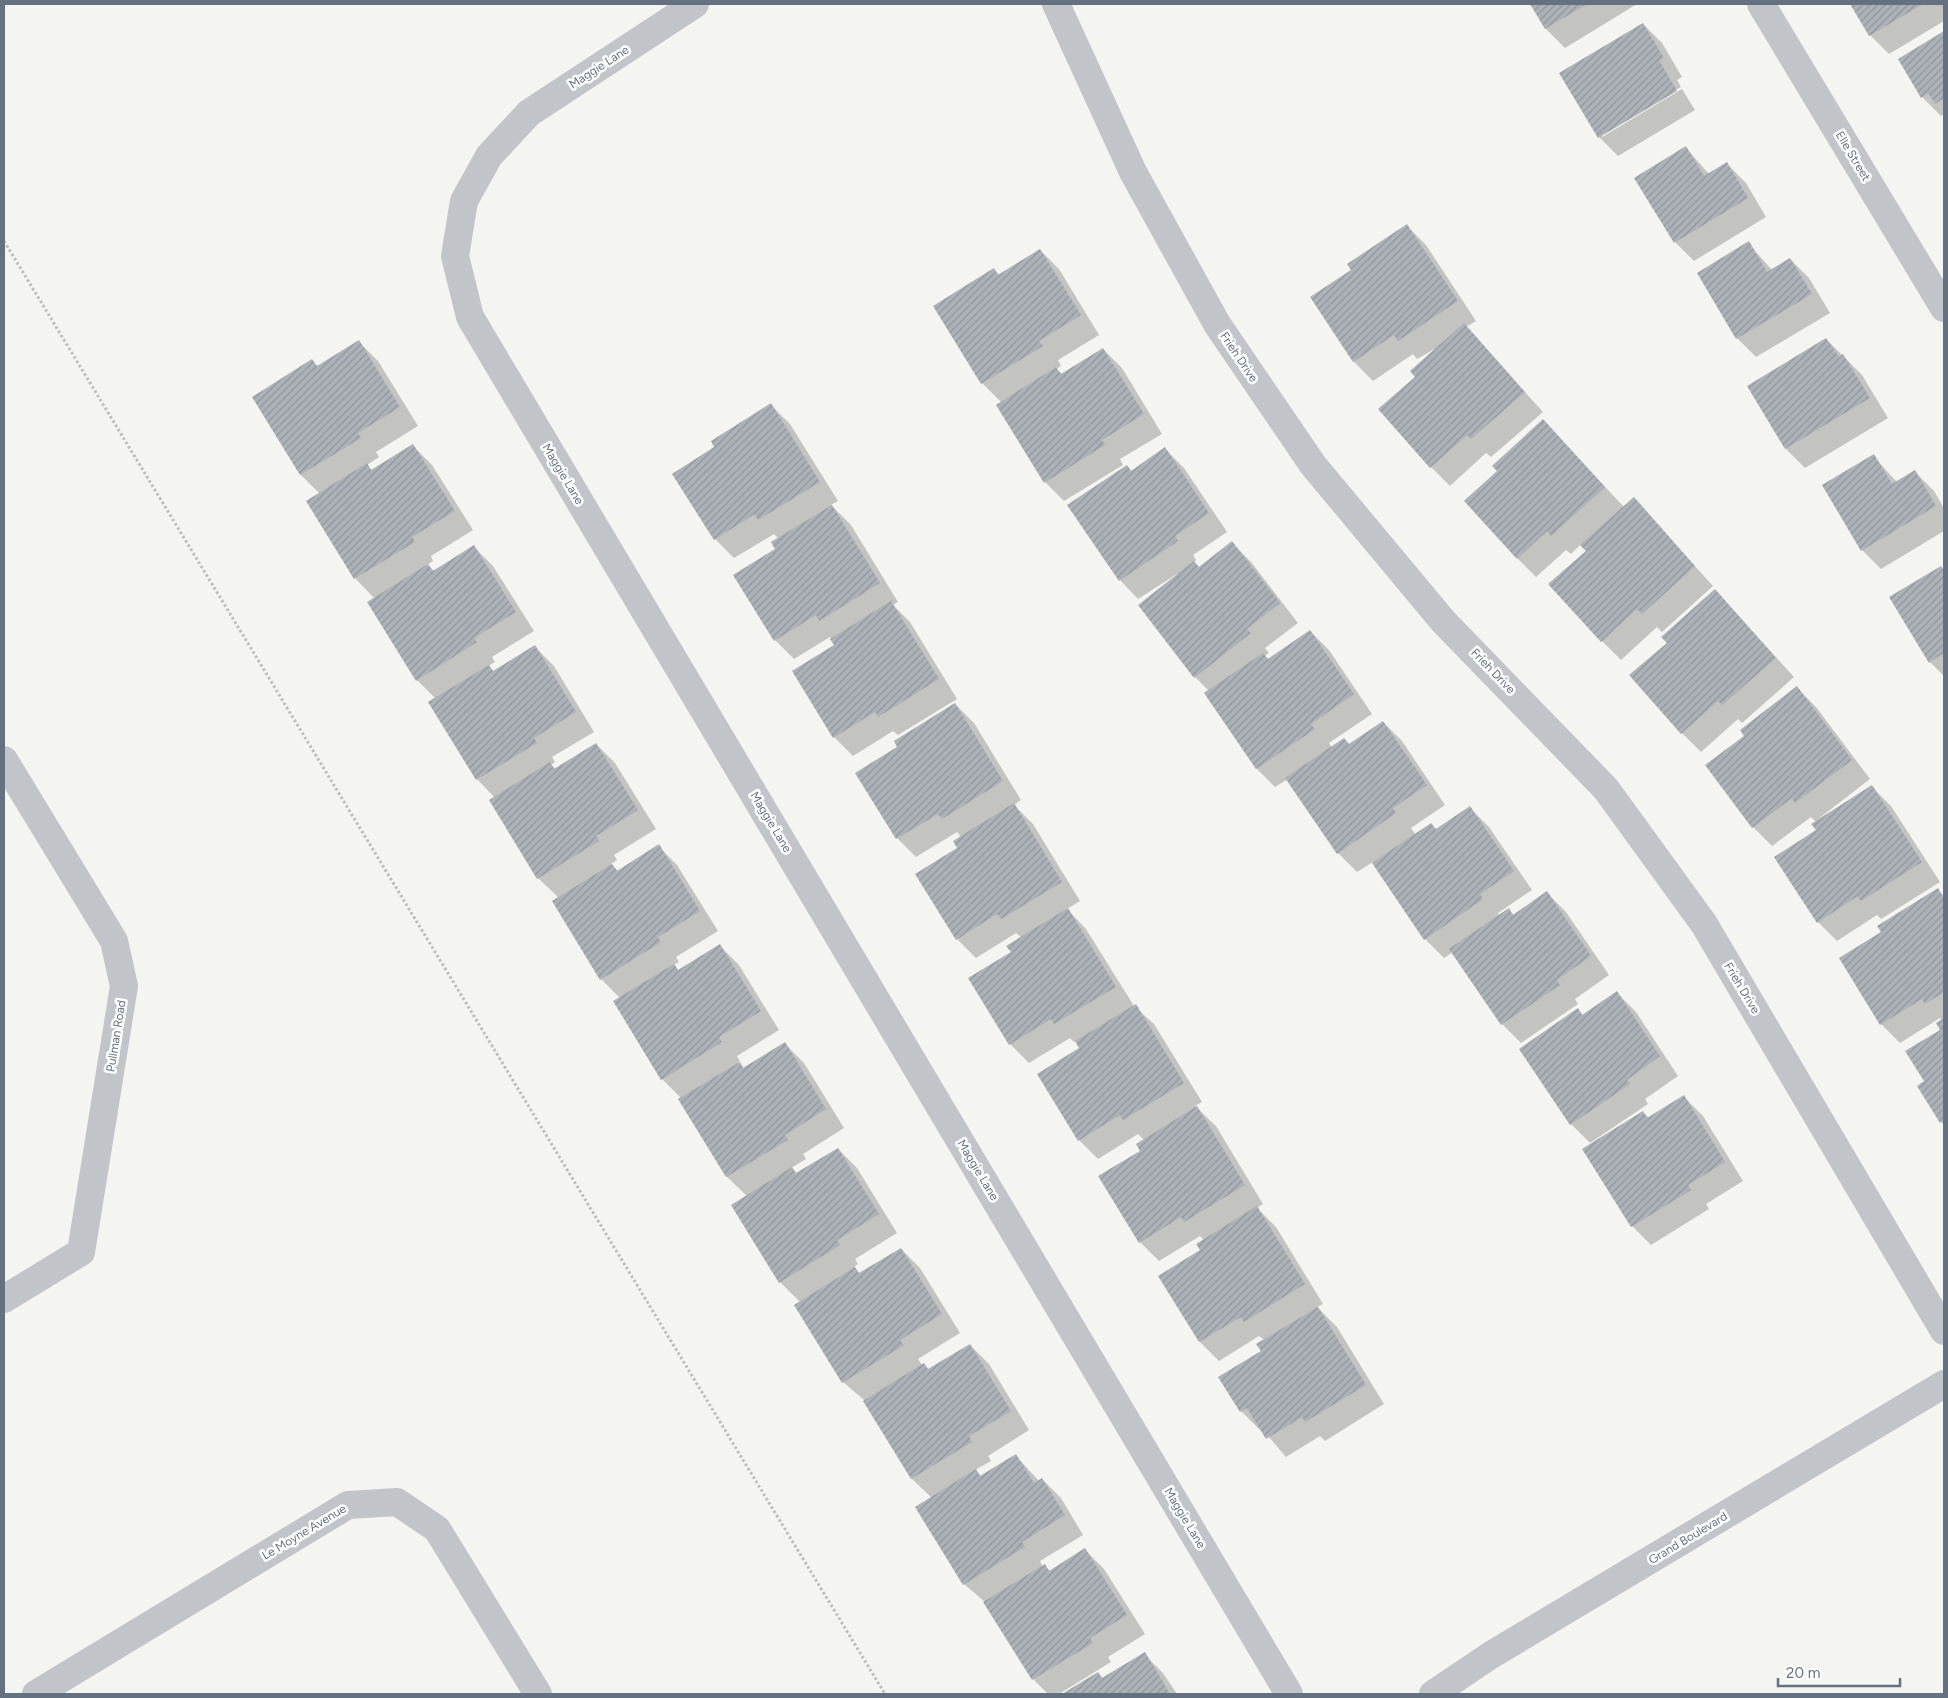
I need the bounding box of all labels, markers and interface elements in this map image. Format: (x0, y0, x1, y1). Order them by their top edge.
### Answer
street label: Maggie Lane (567, 42, 632, 91)
street label: Elle Street (1833, 129, 1874, 184)
street label: Frieh Drive (1217, 329, 1261, 385)
street label: Maggie Lane (539, 441, 587, 507)
street label: Frieh Drive (1468, 646, 1518, 697)
street label: Maggie Lane (747, 789, 795, 855)
street label: Frieh Drive (1721, 960, 1763, 1016)
street label: Pullman Road (103, 999, 129, 1073)
street label: Maggie Lane (954, 1137, 1002, 1203)
street label: Maggie Lane (1161, 1485, 1209, 1551)
street label: Le Moyne Avenue (259, 1501, 349, 1563)
street label: Grand Boulevard (1646, 1509, 1730, 1567)
scale bar (1778, 1656, 1900, 1688)
text: 20 m (1786, 1664, 1820, 1682)

